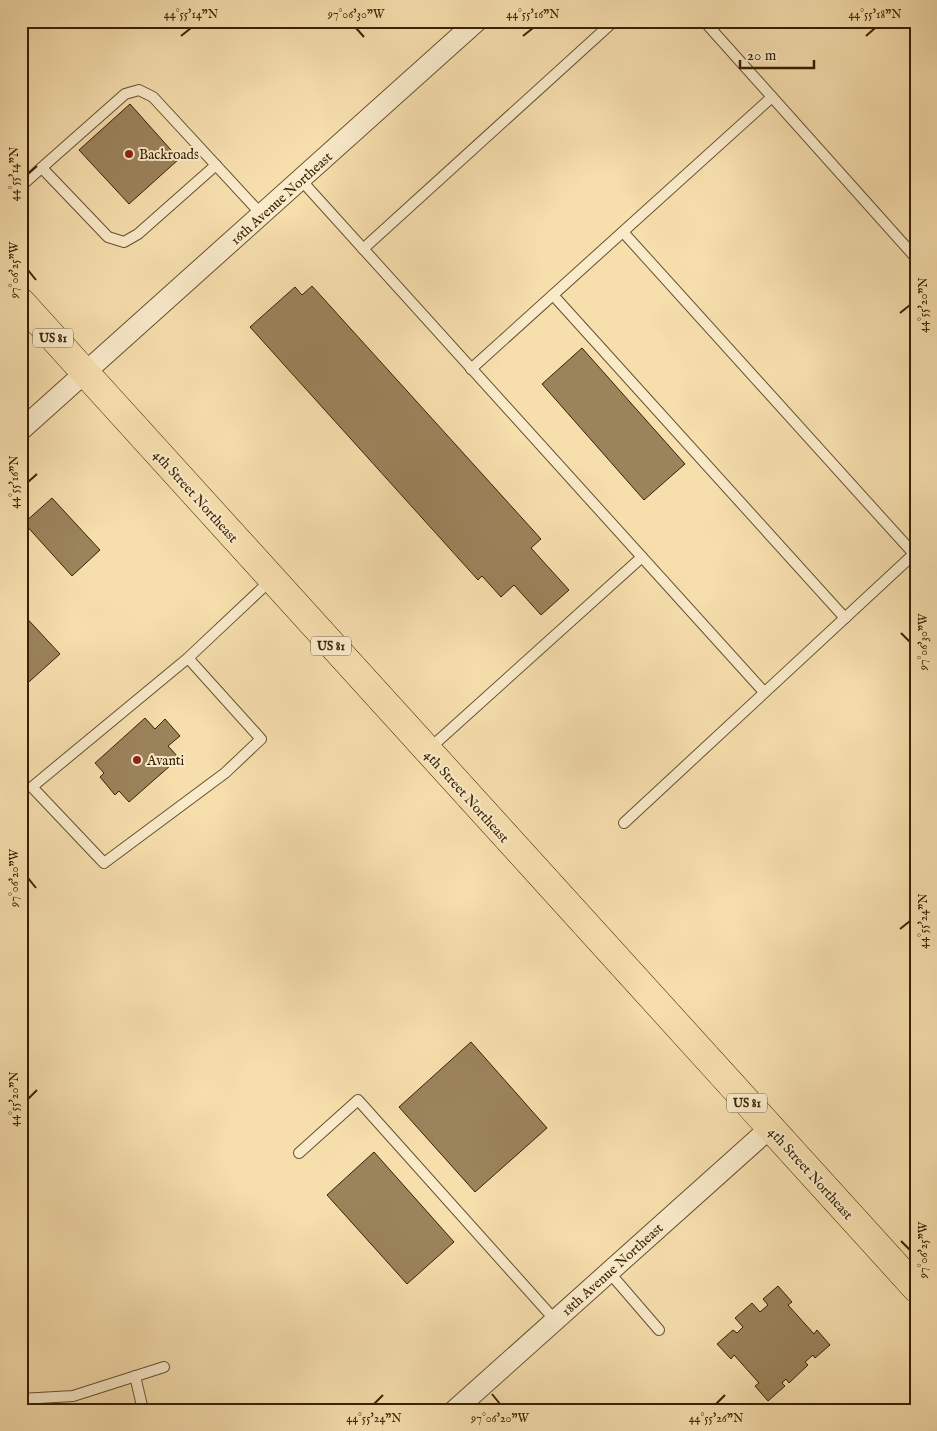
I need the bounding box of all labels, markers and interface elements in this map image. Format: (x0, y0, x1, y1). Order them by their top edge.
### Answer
text: 44°55'14"N (164, 7, 219, 22)
text: 97°06'30"W (327, 7, 385, 22)
text: 44°55'16"N (506, 7, 560, 22)
text: 44°55'18"N (848, 7, 902, 22)
scale bar (740, 38, 813, 70)
text: 20 m (747, 46, 777, 65)
text: 44°55'14"N (7, 146, 22, 201)
place label: Backroads (139, 146, 199, 164)
marker: Backroads (123, 148, 135, 160)
street label: 16th Avenue Northeast (227, 148, 337, 249)
text: 97°06'25"W (7, 241, 22, 299)
text: 44°55'20"N (916, 277, 931, 333)
road number: US 81 (33, 328, 73, 348)
street label: 4th Street Northeast (149, 447, 242, 547)
text: 44°55'16"N (7, 455, 22, 509)
text: 97°06'30"W (916, 613, 931, 671)
road number: US 81 (311, 636, 351, 656)
street label: 4th Street Northeast (420, 747, 513, 847)
place label: Avanti (146, 752, 185, 770)
marker: Avanti (131, 754, 143, 766)
text: 97°06'20"W (7, 849, 22, 908)
text: 44°55'24"N (916, 893, 931, 949)
text: 44°55'20"N (7, 1071, 22, 1127)
road number: US 81 (727, 1094, 767, 1112)
street label: 4th Street Northeast (764, 1124, 857, 1224)
street label: 18th Avenue Northeast (558, 1219, 667, 1320)
text: 97°06'25"W (916, 1221, 931, 1279)
text: 44°55'24"N (346, 1411, 402, 1426)
text: 97°06'20"W (470, 1411, 529, 1426)
text: 44°55'26"N (689, 1411, 744, 1426)

